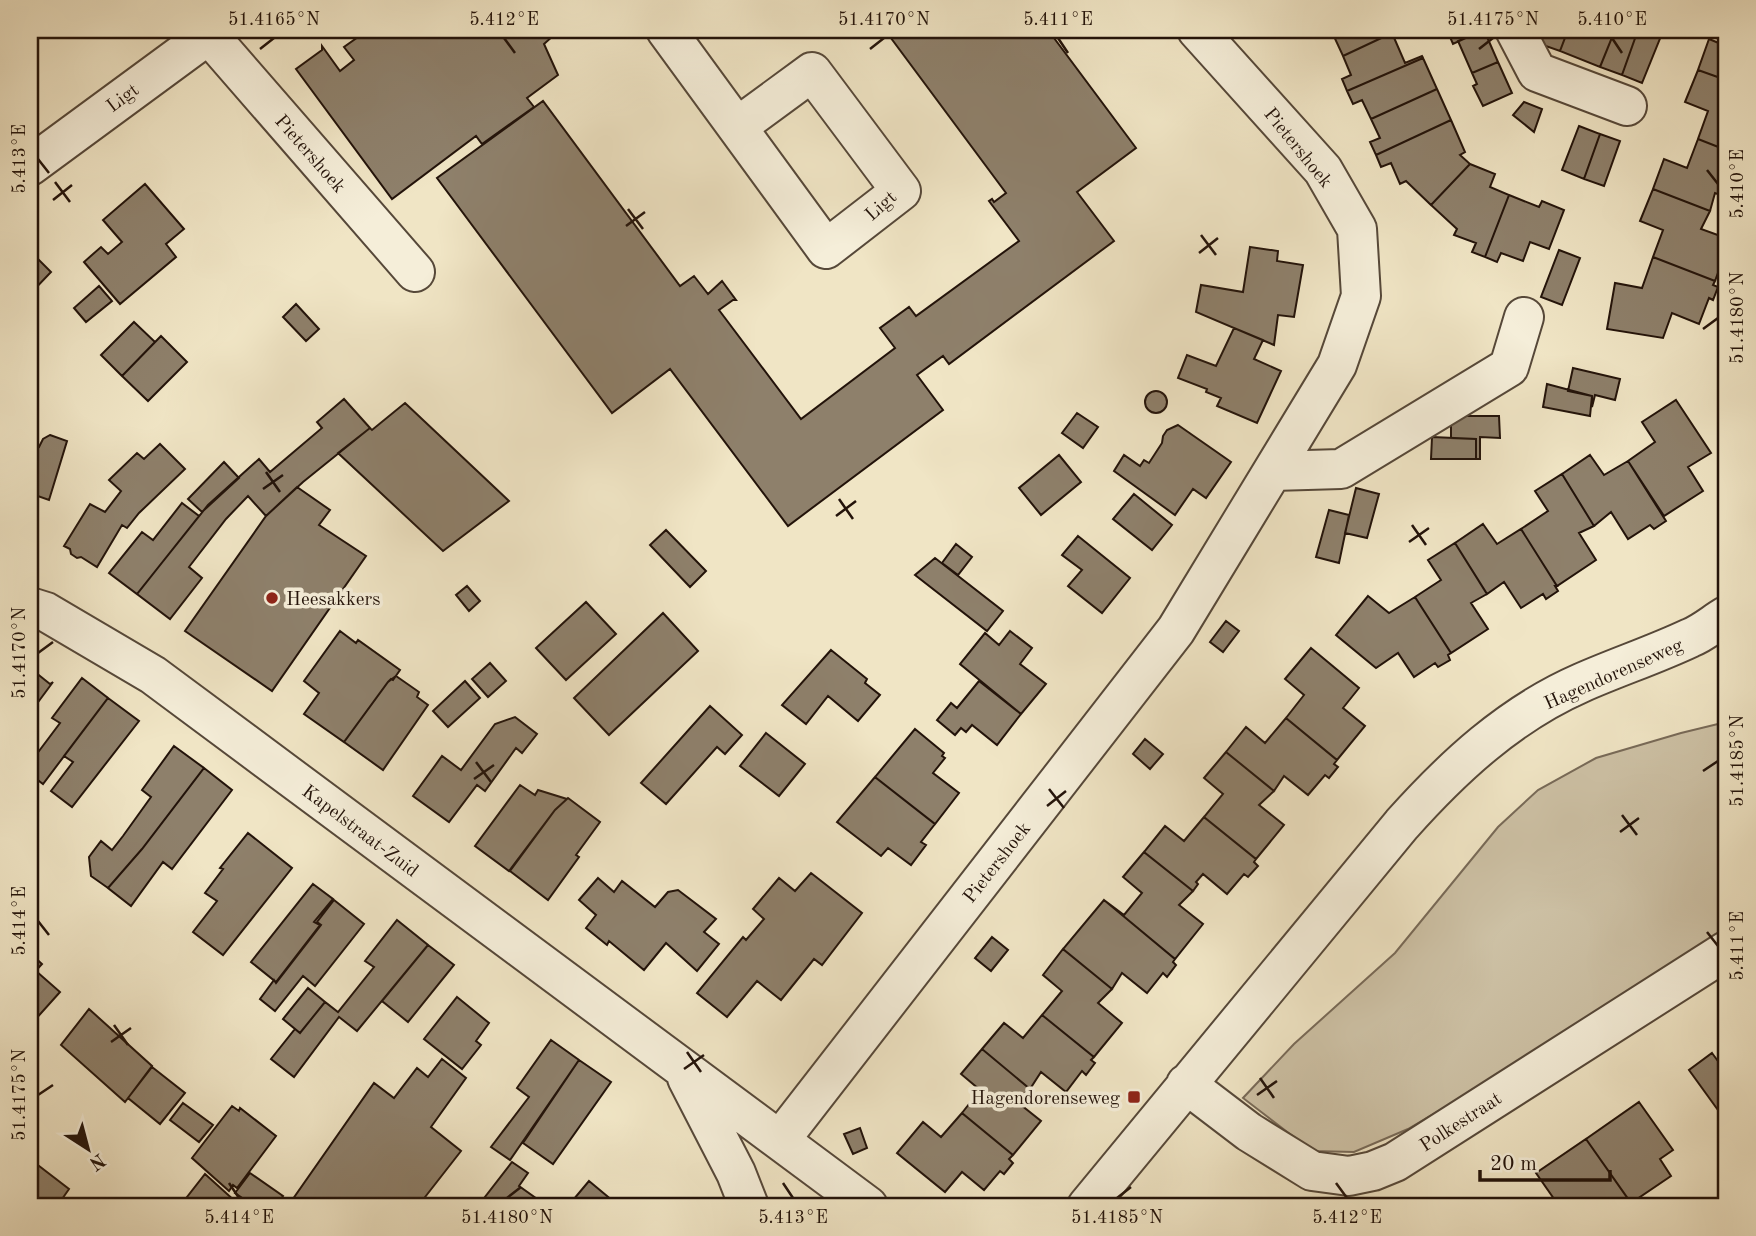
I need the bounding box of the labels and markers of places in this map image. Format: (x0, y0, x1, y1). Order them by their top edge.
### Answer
marker: Heesakkers (264, 590, 280, 606)
place label: Heesakkers (286, 591, 381, 610)
marker: Hagendorenseweg (1126, 1089, 1142, 1105)
place label: Hagendorenseweg (970, 1090, 1121, 1109)

